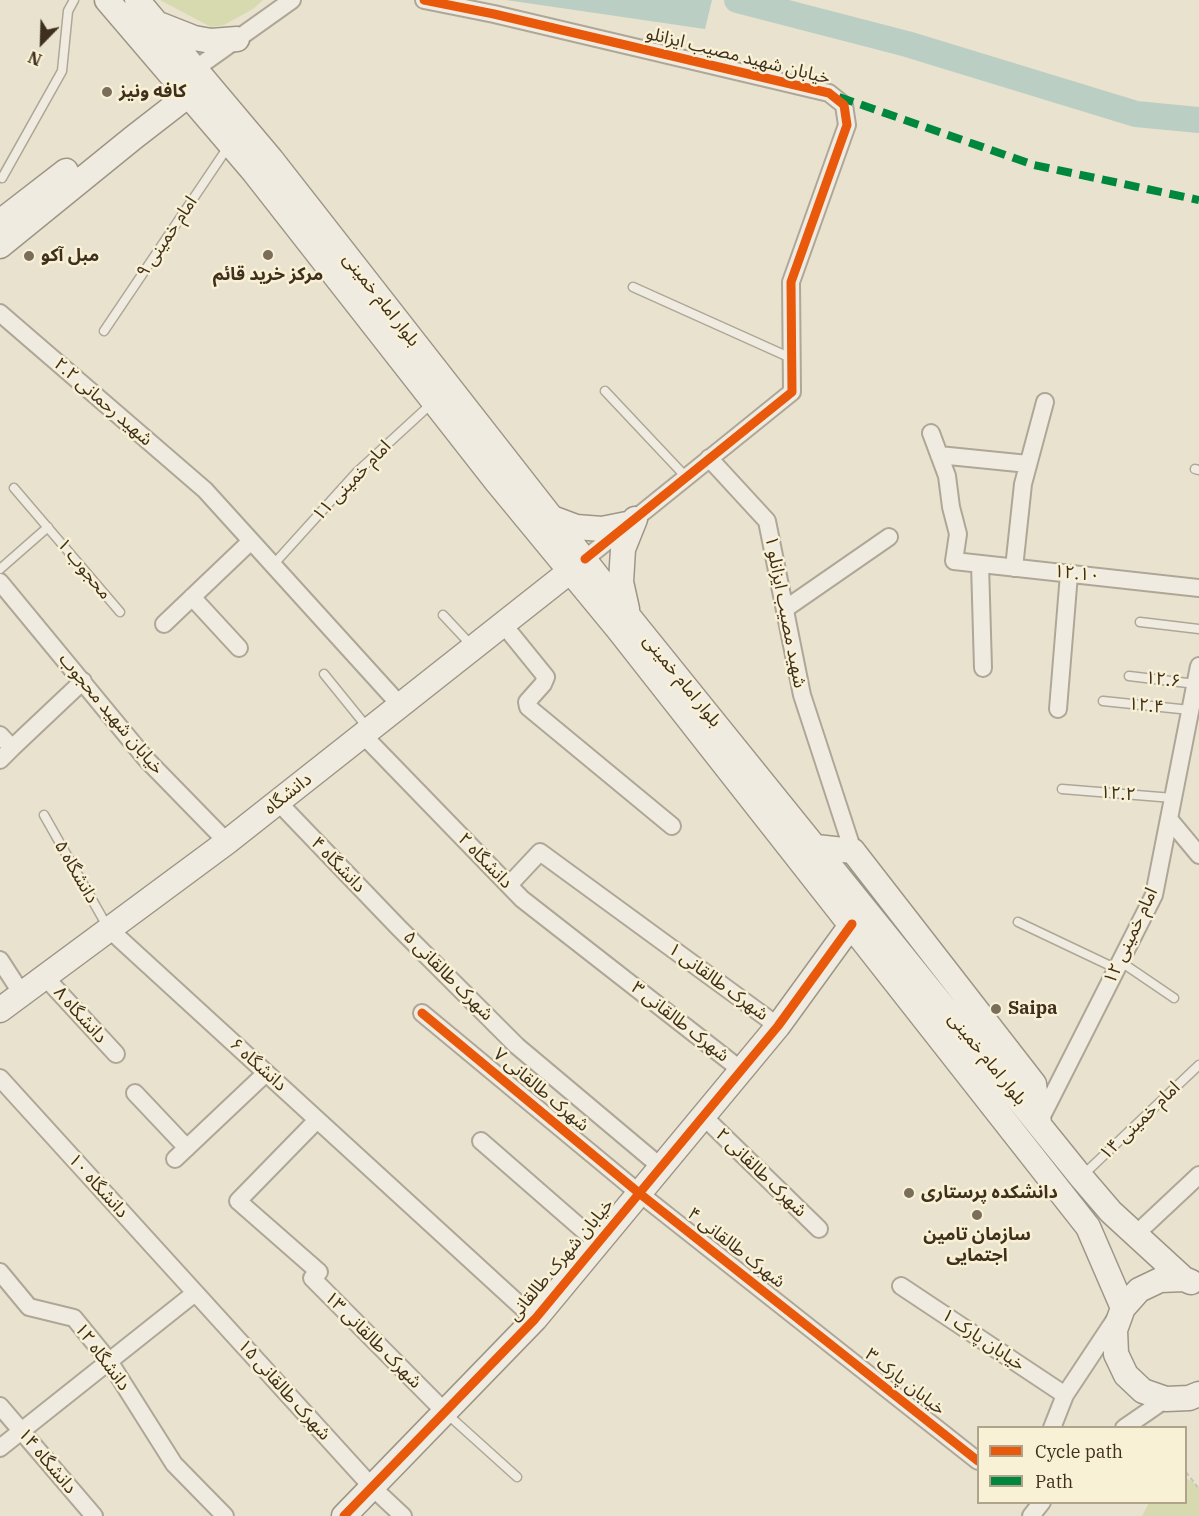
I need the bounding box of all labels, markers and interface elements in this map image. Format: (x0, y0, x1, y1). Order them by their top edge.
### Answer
north arrow (12, 12, 72, 72)
street label: خیابان شهید مصیب ایزانلو (644, 23, 832, 89)
text: N (25, 47, 45, 70)
place label: کافه ونیز (119, 81, 186, 103)
marker: کافه ونیز (100, 85, 114, 99)
street label: امام خمینی ۹ (132, 192, 202, 282)
place label: مبل آکو (41, 245, 99, 267)
marker: مرکز خرید قائم (261, 248, 275, 262)
marker: مبل آکو (22, 249, 36, 263)
street label: بلوار امام خمینی (338, 249, 424, 351)
place label: مرکز خرید قائم (213, 264, 323, 286)
street label: شهید رحمانی ۲.۲ (49, 353, 157, 451)
street label: امام خمینی ۱۱ (308, 436, 396, 526)
street label: محجوب ۱ (52, 534, 116, 604)
street label: شهید مصیب ایزانلو ۱ (760, 534, 810, 690)
street label: ۱۲.۱۰ (1053, 561, 1101, 587)
street label: بلوار امام خمینی (638, 630, 726, 732)
street label: خیابان شهید محجوب (54, 649, 168, 779)
street label: ۱۲.۶ (1144, 667, 1182, 693)
street label: ۱۲.۴ (1127, 693, 1165, 719)
street label: دانشگاه (260, 769, 316, 819)
street label: ۱۲.۲ (1099, 782, 1137, 806)
street label: دانشگاه ۲ (453, 829, 517, 893)
street label: دانشگاه ۴ (306, 833, 370, 897)
street label: دانشگاه ۵ (49, 837, 103, 907)
street label: امام خمینی ۱۲ (1099, 884, 1163, 988)
street label: شهرک طالقانی ۵ (398, 926, 498, 1026)
street label: شهرک طالقانی ۱ (664, 938, 772, 1026)
street label: شهرک طالقانی ۳ (627, 977, 733, 1067)
street label: دانشگاه ۸ (49, 982, 111, 1048)
place label: Saipa (1008, 998, 1057, 1020)
marker: Saipa (989, 1002, 1003, 1016)
street label: بلوار امام خمینی (943, 1008, 1031, 1110)
street label: دانشگاه ۶ (225, 1034, 291, 1096)
street label: شهرک طالقانی ۷ (489, 1044, 593, 1136)
street label: امام خمینی ۱۴ (1095, 1077, 1185, 1165)
street label: شهرک طالقانی ۲ (711, 1124, 811, 1222)
street label: دانشگاه ۱۰ (63, 1149, 133, 1223)
place label: دانشکده پرستاری (921, 1182, 1058, 1204)
marker: دانشکده پرستاری (902, 1186, 916, 1200)
street label: خیابان شهرک طالقانی (504, 1194, 618, 1326)
street label: شهرک طالقانی ۴ (683, 1203, 789, 1293)
marker: سازمان تامین اجتمایی (970, 1208, 984, 1222)
place label: سازمان تامین اجتمایی (923, 1224, 1031, 1266)
street label: شهرک طالقانی ۱۳ (320, 1287, 426, 1393)
street label: خیابان پارک ۱ (937, 1304, 1029, 1376)
street label: دانشگاه ۱۲ (69, 1319, 135, 1395)
street label: شهرک طالقانی ۱۵ (233, 1335, 335, 1445)
street label: خیابان پارک ۳ (861, 1344, 949, 1420)
street label: دانشگاه ۱۴ (13, 1424, 81, 1498)
legend (977, 1426, 1187, 1504)
text: Cycle path (1035, 1440, 1123, 1463)
text: Path (1035, 1470, 1073, 1493)

